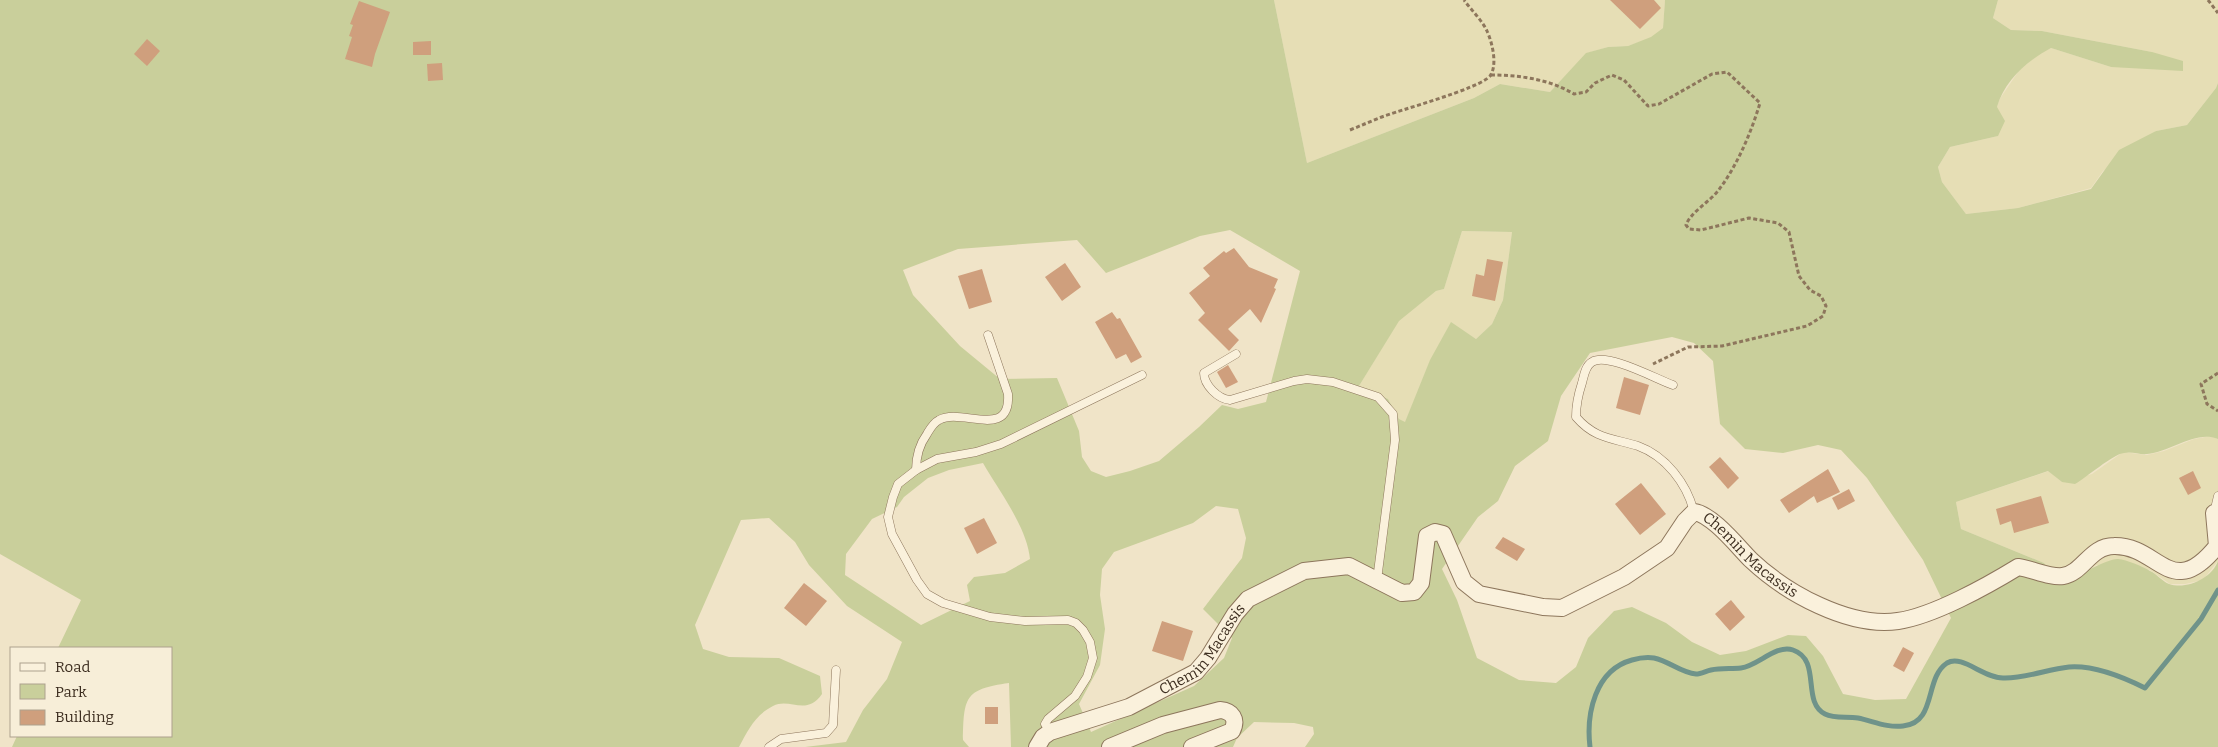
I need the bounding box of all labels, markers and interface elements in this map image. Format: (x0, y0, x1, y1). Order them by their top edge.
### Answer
street label: Chemin Macassis (1699, 508, 1801, 601)
street label: Chemin Macassis (1156, 600, 1249, 699)
legend (10, 647, 172, 737)
text: Road (55, 658, 90, 676)
text: Park (55, 683, 87, 701)
text: Building (55, 708, 114, 726)

